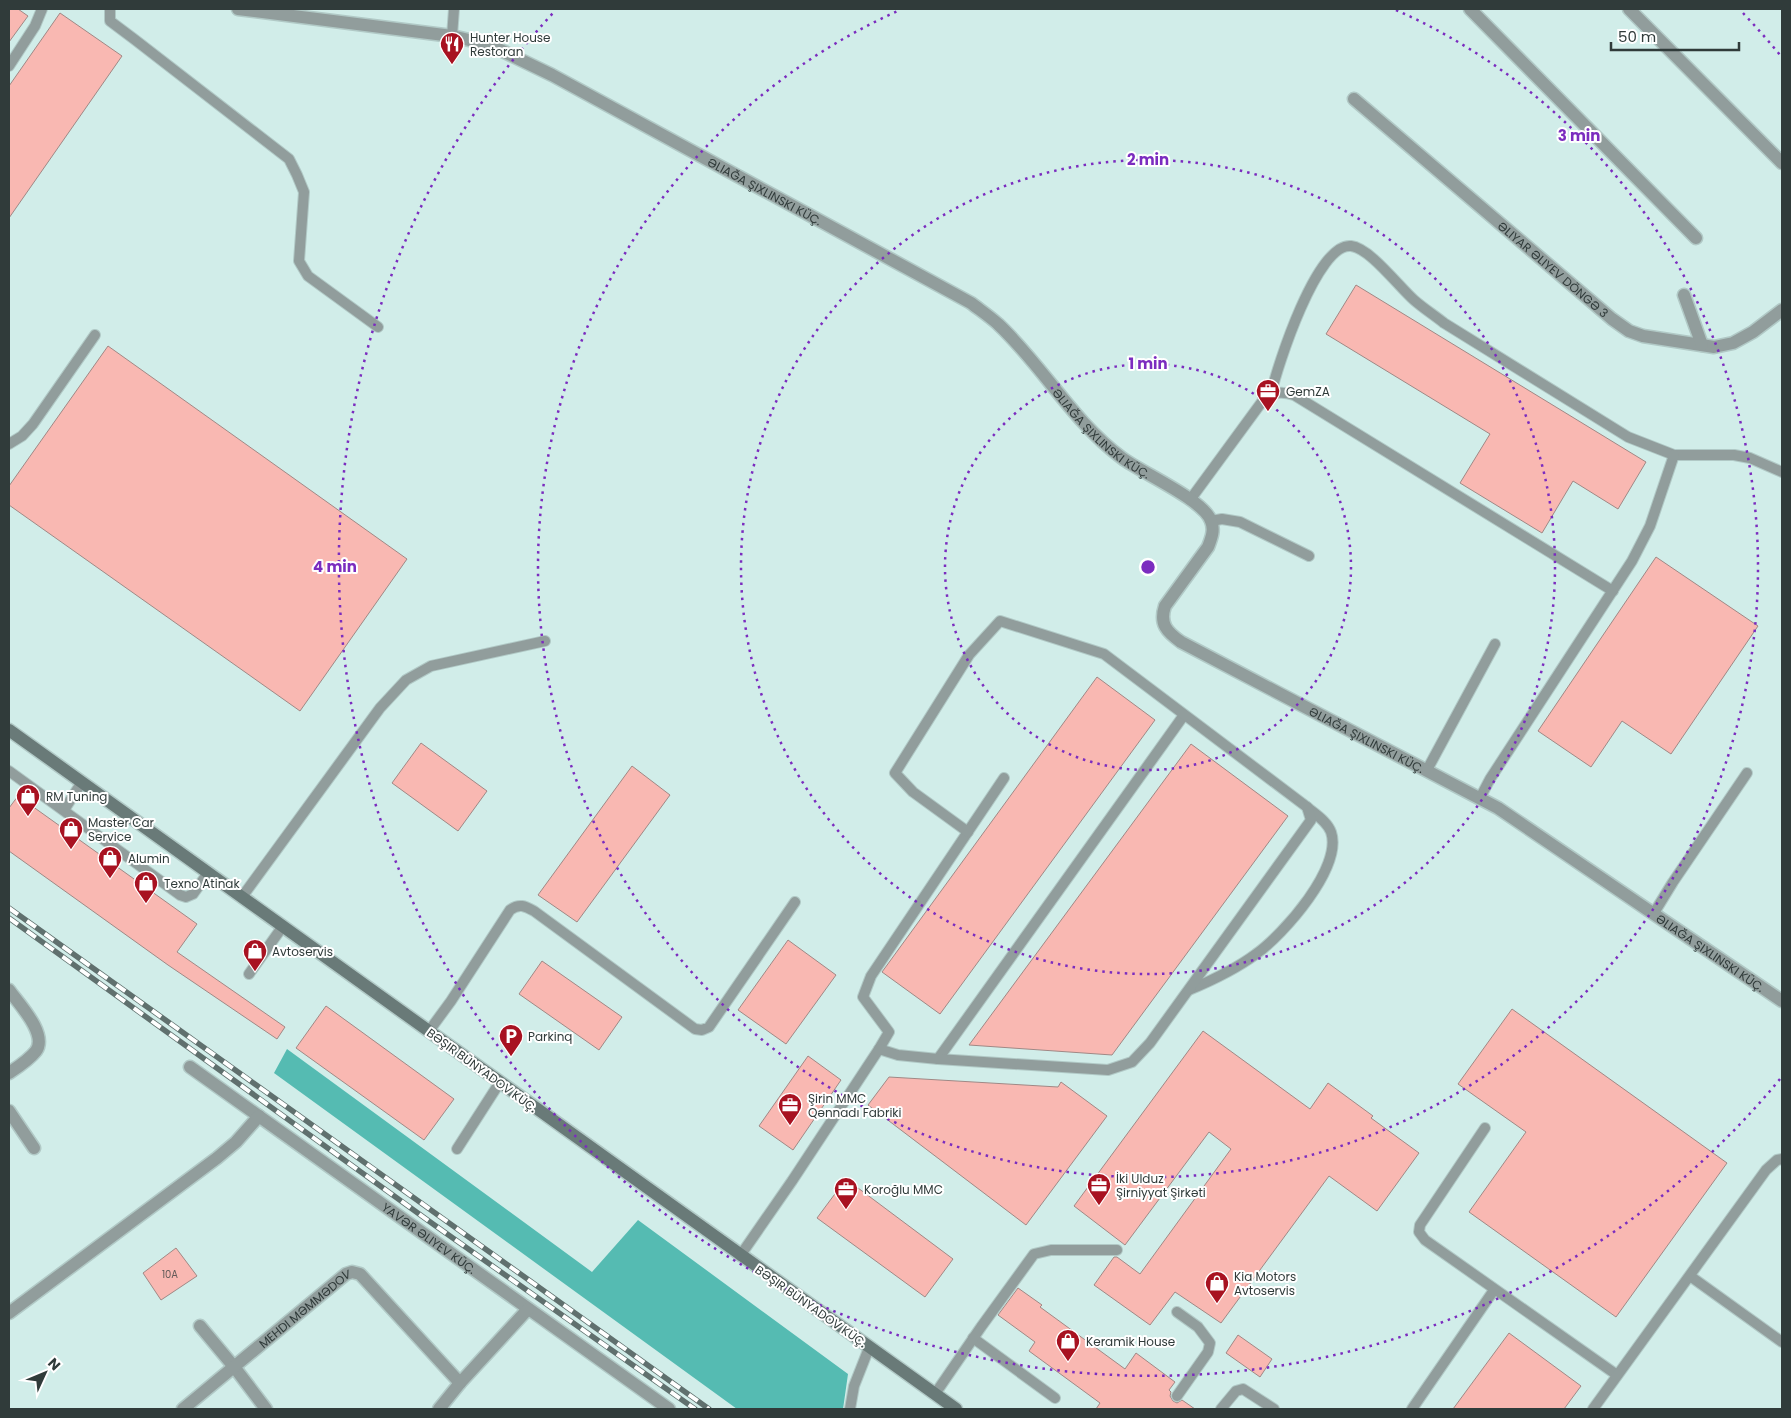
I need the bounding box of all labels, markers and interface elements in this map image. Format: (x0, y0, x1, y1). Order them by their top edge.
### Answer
scale bar (1611, 20, 1738, 52)
text: 50 m (1618, 26, 1656, 47)
place label: Hunter House Restoran (470, 29, 551, 60)
restaurant icon: Hunter House Restoran (439, 31, 465, 65)
text: 3 min (1558, 125, 1600, 146)
text: 2 min (1127, 149, 1169, 170)
street label: ƏLIAĞA ŞIXLINSKI KÜÇ. (705, 153, 825, 229)
street label: ƏLIYAR ƏLIYEV DÖNGƏ 3 (1494, 217, 1612, 321)
text: 1 min (1128, 353, 1168, 374)
office icon: GemZA (1255, 378, 1281, 412)
place label: GemZA (1286, 383, 1330, 400)
street label: ƏLIAĞA ŞIXLINSKI KÜÇ. (1049, 384, 1153, 482)
text: 4 min (313, 556, 357, 577)
centre of rings (1139, 558, 1157, 576)
street label: ƏLIAĞA ŞIXLINSKI KÜÇ. (1306, 702, 1427, 776)
shop icon: RM Tuning (15, 783, 41, 817)
place label: RM Tuning (46, 788, 107, 805)
place label: Master Car Service (88, 814, 155, 845)
shop icon: Master Car Service (58, 816, 84, 850)
shop icon: Alumin (97, 845, 123, 879)
place label: Alumin (128, 850, 170, 867)
shop icon: Texno Atinak (133, 870, 159, 904)
place label: Texno Atinak (164, 875, 240, 892)
street label: ƏLIAĞA ŞIXLINSKI KÜÇ. (1653, 909, 1768, 995)
shop icon: Avtoservis (242, 938, 268, 972)
place label: Avtoservis (272, 943, 333, 960)
parking icon: Parkinq (498, 1023, 524, 1057)
street label: BƏŞIR BÜNYADOV KÜÇ. (423, 1024, 541, 1116)
place label: Parkinq (528, 1028, 572, 1045)
place label: Şirin MMC Qənnadı Fabriki (808, 1090, 902, 1121)
office icon: Şirin MMC Qənnadı Fabriki (777, 1092, 803, 1126)
place label: İki Ulduz Şirniyyat Şirkəti (1116, 1170, 1206, 1201)
office icon: İki Ulduz Şirniyyat Şirkəti (1086, 1172, 1112, 1206)
office icon: Koroğlu MMC (833, 1176, 859, 1210)
place label: Koroğlu MMC (864, 1181, 943, 1198)
street label: YAVƏR ƏLIYEV KÜÇ. (379, 1198, 480, 1277)
street label: BƏŞIR BÜNYADOV KÜÇ. (752, 1261, 870, 1351)
street label: MEHDI MƏMMƏDOV (255, 1265, 353, 1352)
house number: 10A (162, 1267, 178, 1282)
place label: Kia Motors Avtoservis (1234, 1268, 1296, 1299)
shop icon: Kia Motors Avtoservis (1204, 1270, 1230, 1304)
shop icon: Keramik House (1055, 1328, 1081, 1362)
place label: Keramik House (1086, 1333, 1175, 1350)
north arrow (20, 1348, 70, 1398)
text: N (44, 1353, 65, 1375)

